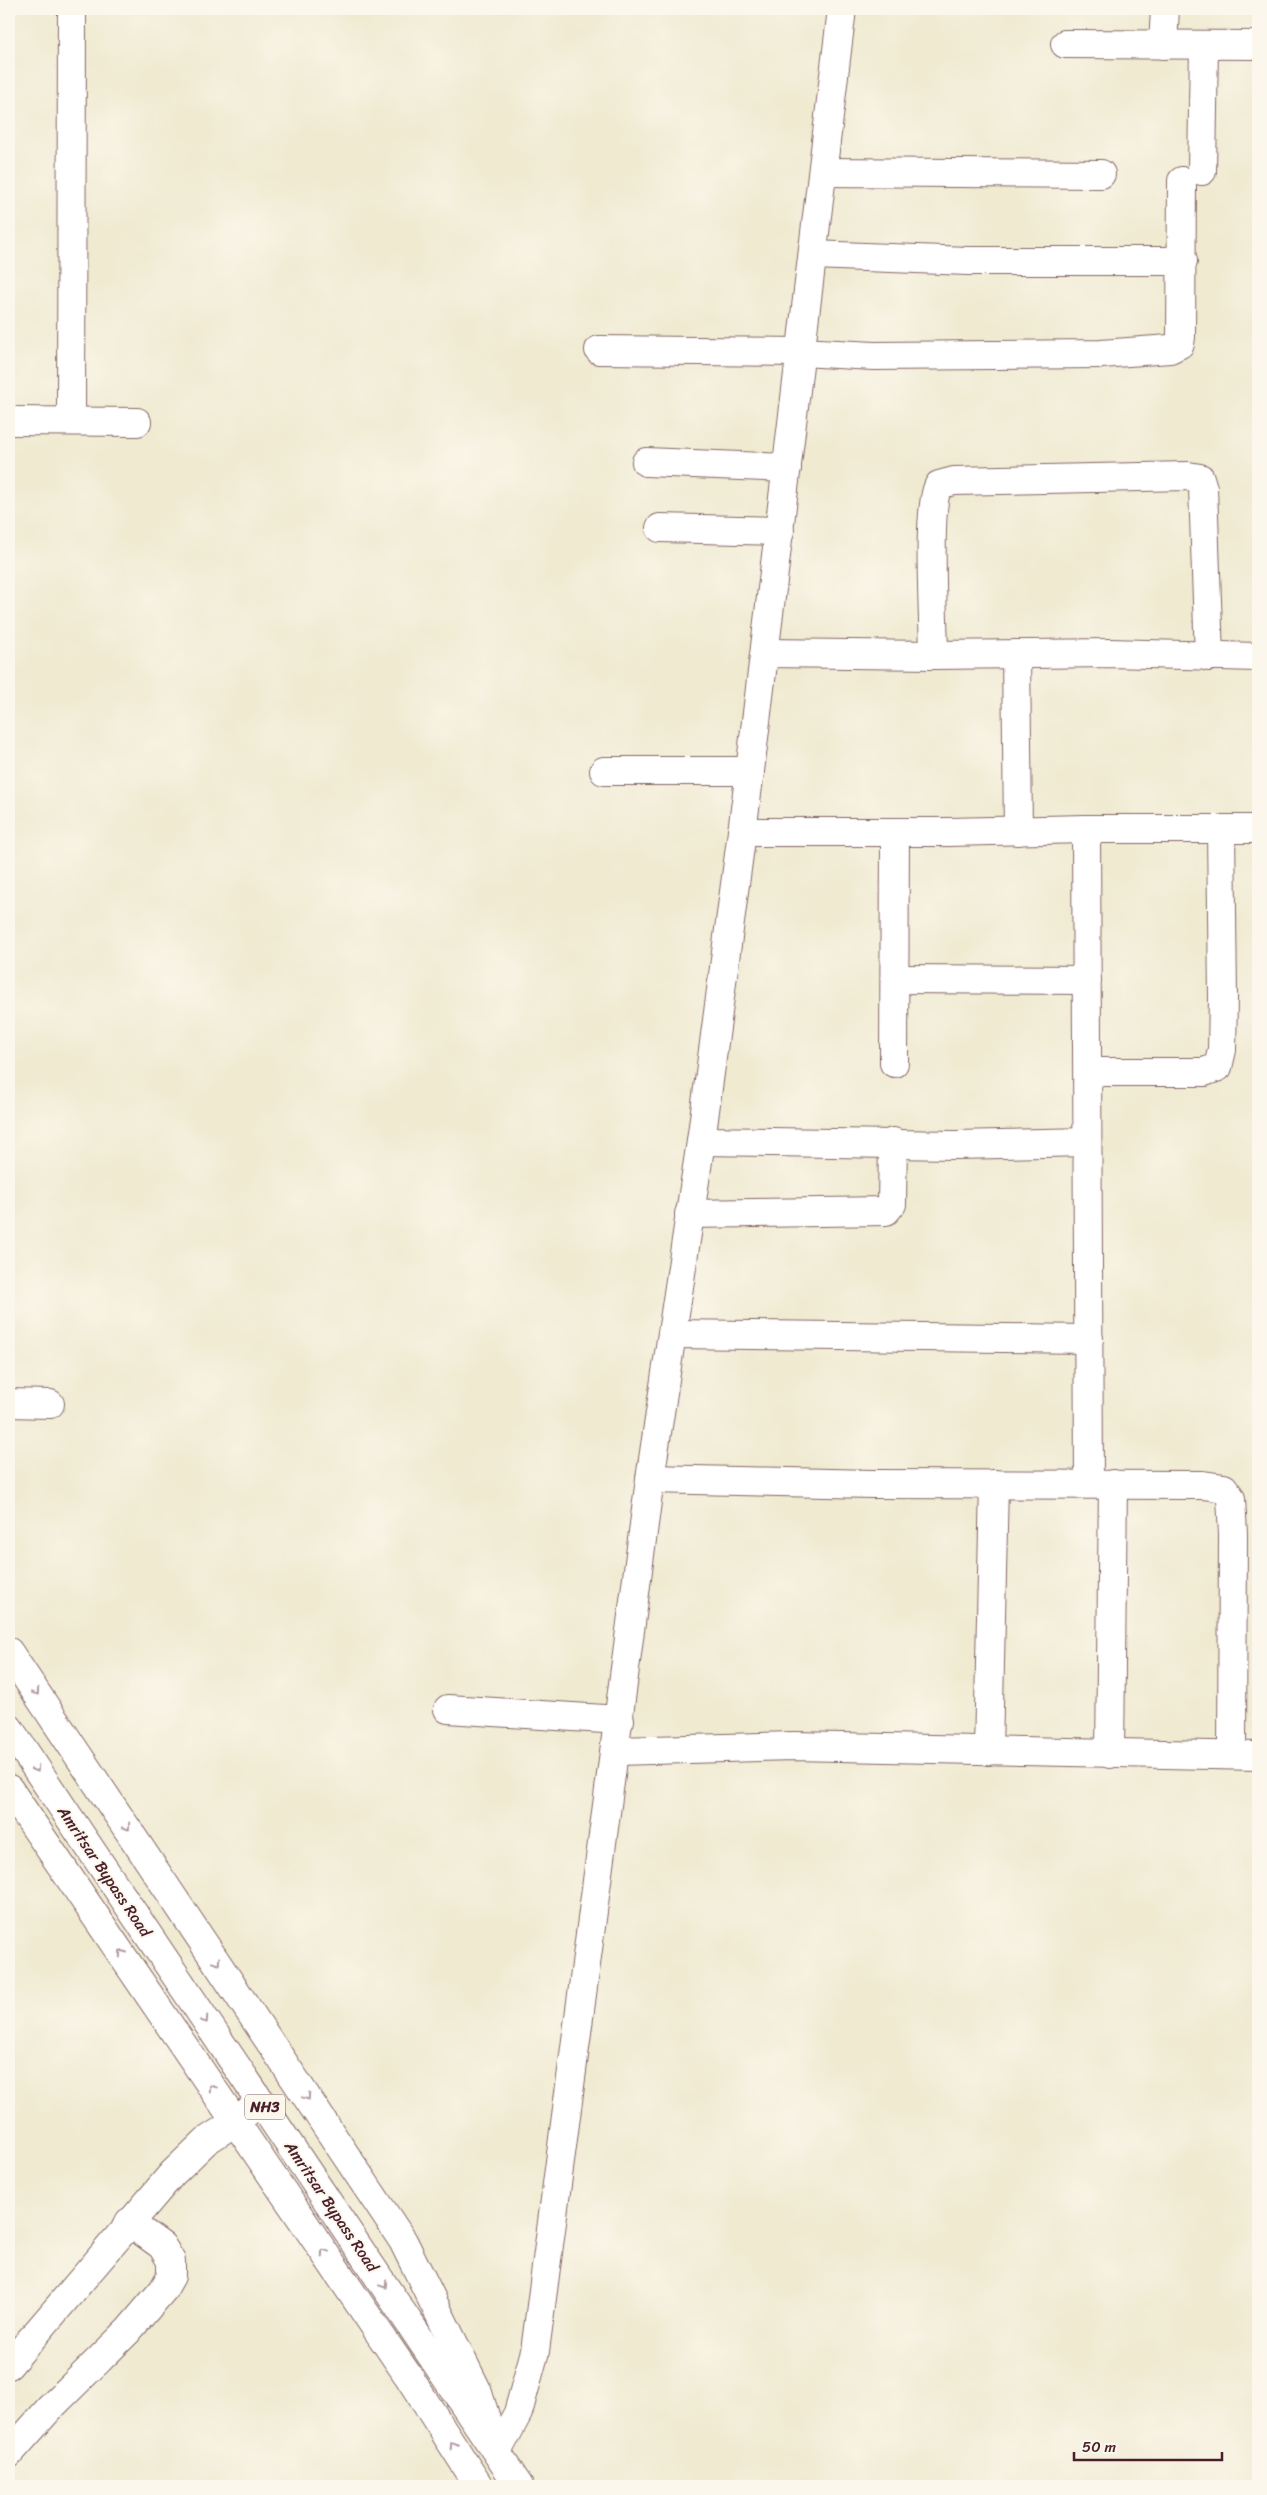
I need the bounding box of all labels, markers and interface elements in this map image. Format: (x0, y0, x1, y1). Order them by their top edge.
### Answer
one-way arrow (30, 1686, 39, 1696)
one-way arrow (30, 1763, 39, 1772)
street label: Amritsar Bypass Road (49, 1799, 160, 1944)
one-way arrow (121, 1821, 131, 1830)
one-way arrow (119, 1950, 128, 1959)
one-way arrow (211, 1956, 220, 1966)
one-way arrow (199, 2014, 208, 2023)
one-way arrow (209, 2085, 219, 2094)
one-way arrow (301, 2092, 310, 2101)
road number: NH3 (245, 2094, 285, 2120)
street label: Amritsar Bypass Road (276, 2134, 387, 2279)
one-way arrow (321, 2248, 330, 2257)
one-way arrow (378, 2279, 387, 2288)
scale bar (1074, 2430, 1222, 2462)
text: 50 m (1082, 2434, 1117, 2460)
one-way arrow (449, 2441, 459, 2450)

